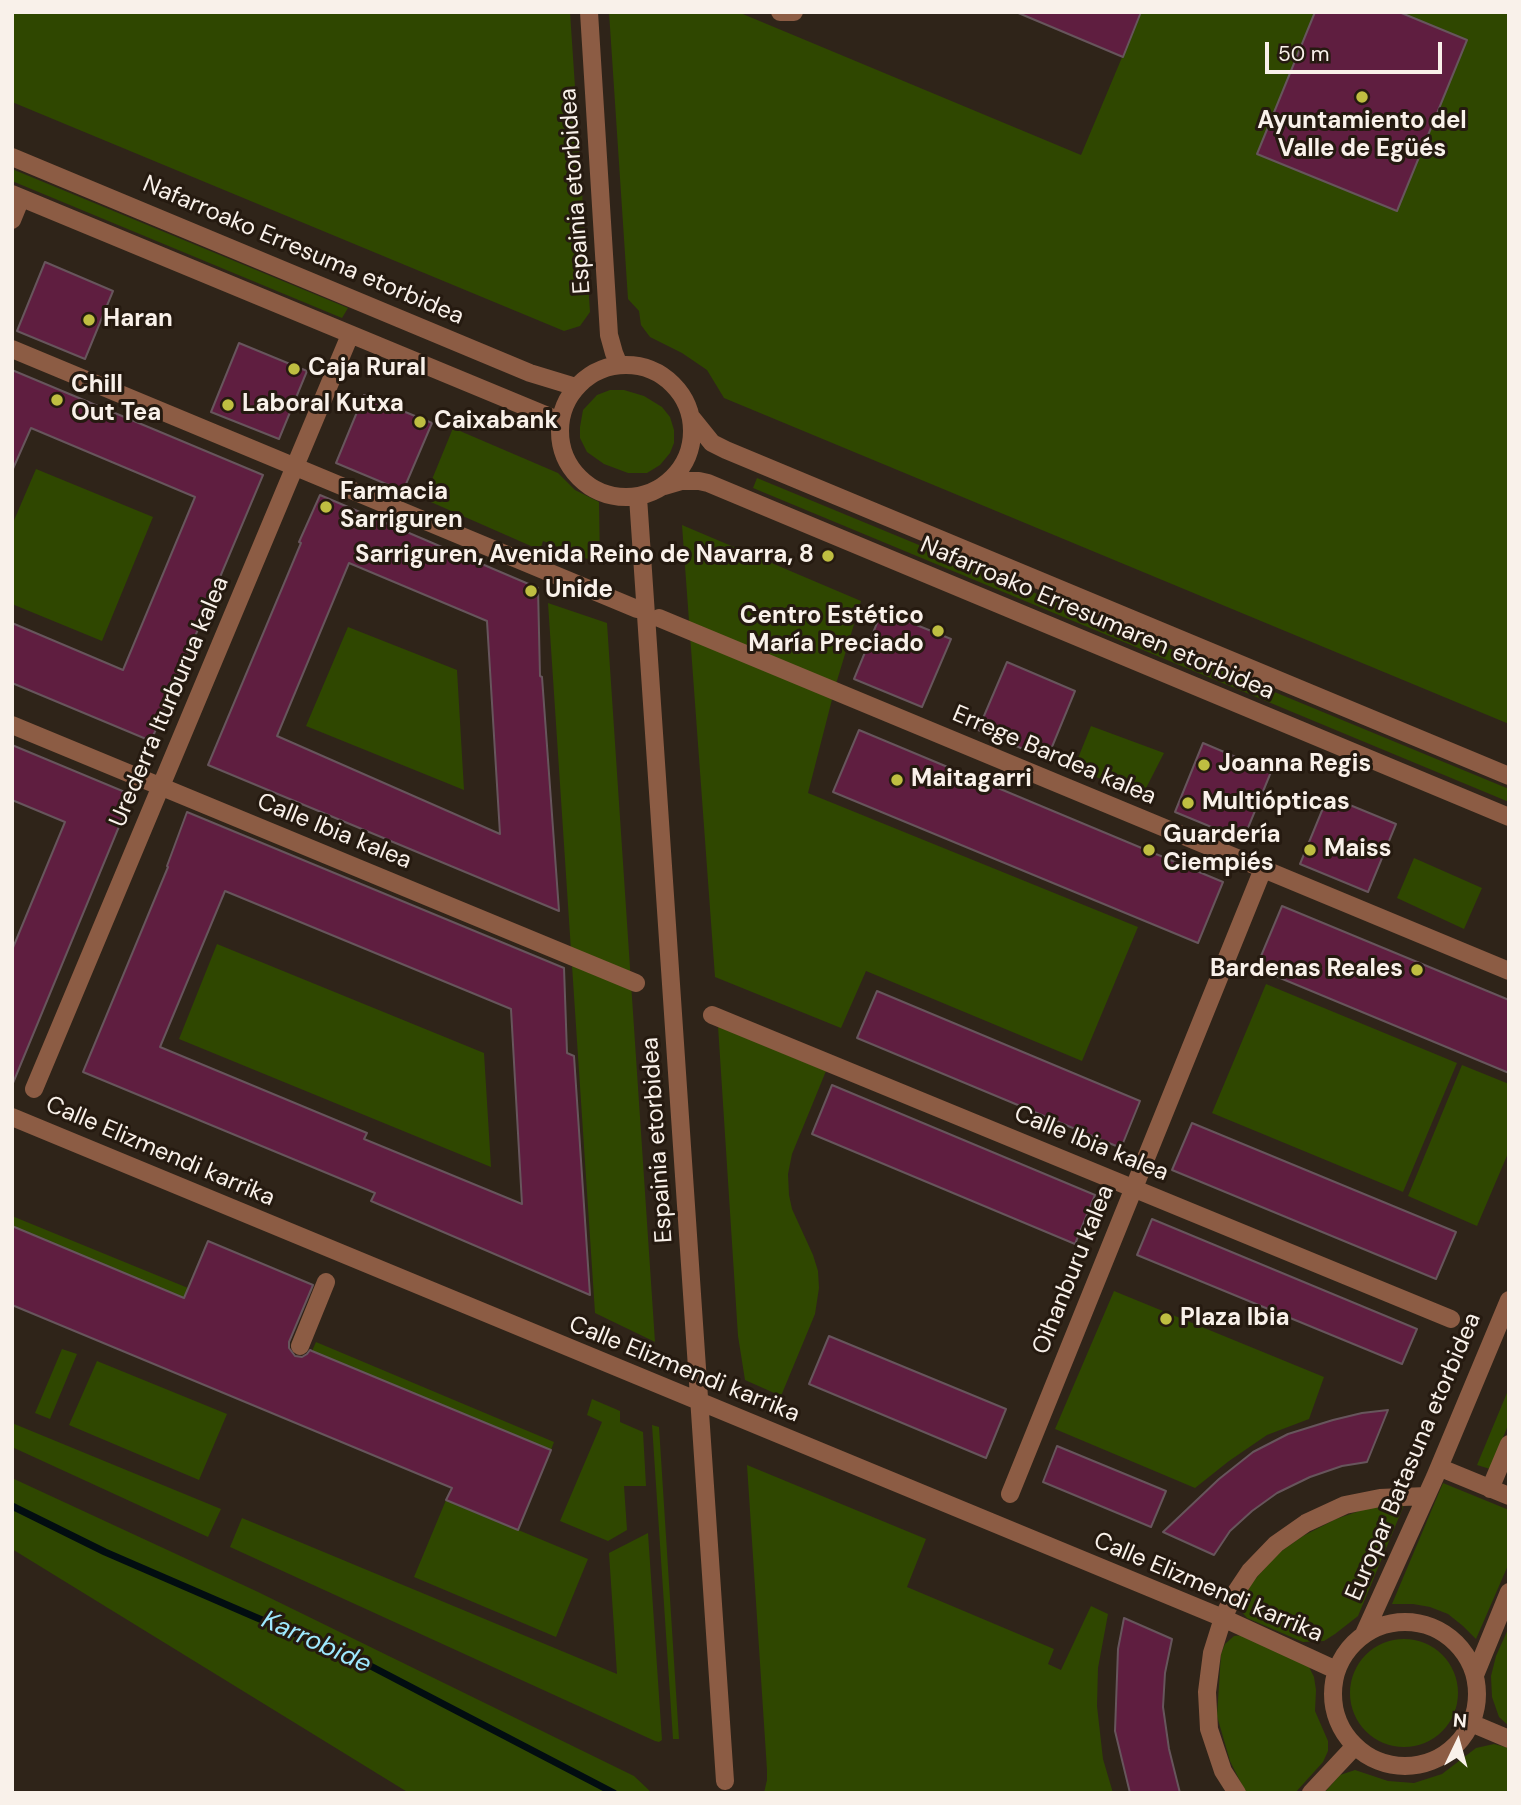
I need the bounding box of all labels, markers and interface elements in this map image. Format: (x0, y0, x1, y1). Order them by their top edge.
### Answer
scale bar (1269, 28, 1446, 72)
text: 50 m (1278, 40, 1329, 68)
street label: Espainia etorbidea (554, 87, 598, 295)
marker: Ayuntamiento del Valle de Egüés (1354, 89, 1370, 105)
place label: Ayuntamiento del Valle de Egüés (1257, 108, 1467, 164)
street label: Nafarroako Erresuma etorbidea (138, 170, 468, 332)
place label: Haran (103, 306, 173, 334)
marker: Haran (81, 312, 97, 328)
place label: Caja Rural (308, 355, 426, 383)
marker: Caja Rural (286, 361, 302, 377)
place label: Chill Out Tea (71, 372, 161, 428)
place label: Laboral Kutxa (242, 391, 404, 419)
marker: Chill Out Tea (49, 392, 65, 408)
marker: Laboral Kutxa (220, 397, 236, 413)
place label: Caixabank (434, 408, 558, 436)
marker: Caixabank (412, 414, 428, 430)
place label: Farmacia Sarriguren (340, 479, 463, 535)
marker: Farmacia Sarriguren (318, 499, 334, 515)
street label: Nafarroako Erresumaren etorbidea (916, 531, 1278, 707)
place label: Sarriguren, Avenida Reino de Navarra, 8 (355, 542, 814, 570)
marker: Sarriguren, Avenida Reino de Navarra, 8 (820, 548, 836, 564)
street label: Urederra Iturburua kalea (104, 572, 236, 832)
place label: Unide (545, 577, 613, 605)
marker: Unide (523, 583, 539, 599)
place label: Centro Estético María Preciado (740, 603, 924, 659)
marker: Centro Estético María Preciado (930, 623, 946, 639)
street label: Errege Bardea kalea (948, 700, 1160, 812)
place label: Joanna Regis (1218, 751, 1371, 779)
marker: Joanna Regis (1196, 757, 1212, 773)
place label: Maitagarri (911, 766, 1032, 794)
marker: Maitagarri (889, 772, 905, 788)
street label: Calle Ibia kalea (253, 788, 415, 876)
place label: Multiópticas (1202, 789, 1350, 817)
marker: Multiópticas (1180, 795, 1196, 811)
place label: Guardería Ciempiés (1163, 822, 1281, 878)
place label: Maiss (1324, 836, 1391, 864)
marker: Guardería Ciempiés (1141, 842, 1157, 858)
marker: Maiss (1302, 842, 1318, 858)
place label: Bardenas Reales (1210, 956, 1403, 984)
marker: Bardenas Reales (1409, 962, 1425, 978)
street label: Espainia etorbidea (636, 1036, 680, 1244)
street label: Calle Elizmendi karrika (41, 1091, 279, 1213)
street label: Calle Ibia kalea (1010, 1100, 1172, 1188)
street label: Oihanburu kalea (1027, 1181, 1121, 1359)
place label: Plaza Ibia (1180, 1305, 1290, 1333)
street label: Europar Batasuna etorbidea (1340, 1309, 1488, 1605)
street label: Calle Elizmendi karrika (564, 1311, 804, 1429)
marker: Plaza Ibia (1158, 1311, 1174, 1327)
street label: Calle Elizmendi karrika (1089, 1527, 1327, 1649)
water label: Karrobide (256, 1605, 376, 1681)
north arrow (1423, 1707, 1493, 1777)
text: N (1452, 1708, 1468, 1734)

